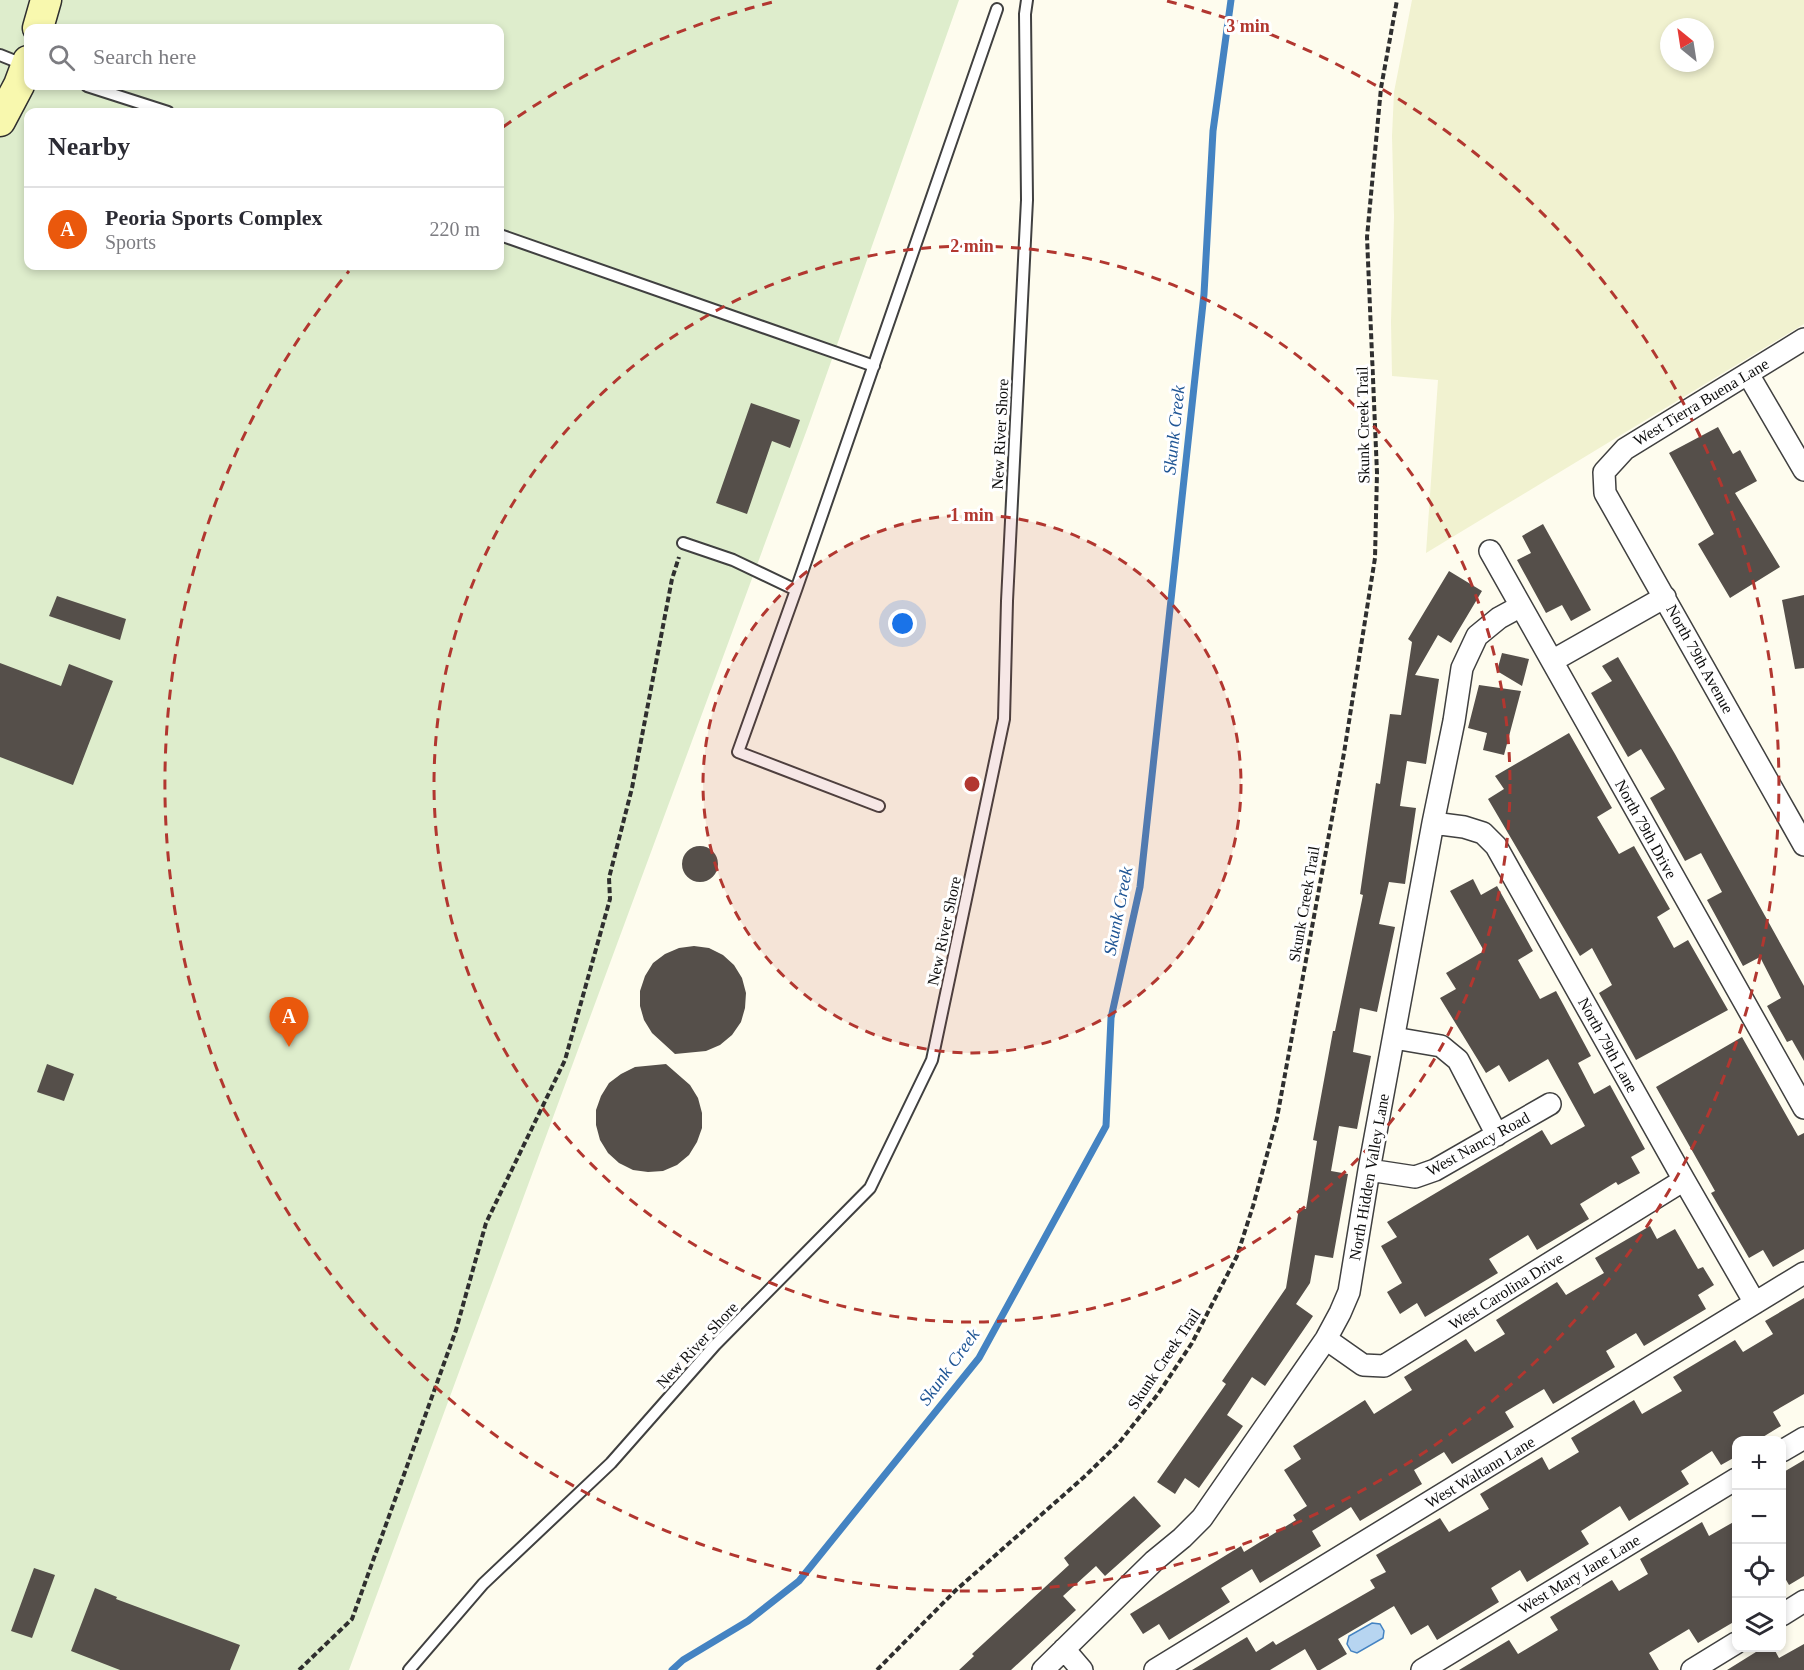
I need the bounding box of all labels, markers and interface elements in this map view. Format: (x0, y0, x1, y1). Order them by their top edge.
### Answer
text: 3 min (1226, 16, 1270, 36)
north arrow (1660, 18, 1714, 72)
search box (24, 24, 504, 90)
icon: search (45, 41, 78, 74)
text: Search here (93, 44, 196, 69)
text: Nearby (48, 132, 130, 161)
text: Peoria Sports Complex (105, 205, 323, 230)
text: A (60, 218, 75, 240)
text: 220 m (429, 218, 480, 240)
text: Sports (105, 231, 156, 253)
text: 2 min (950, 236, 994, 256)
street label: West Tierra Buena Lane (1630, 355, 1772, 449)
street label: Skunk Creek Trail (1353, 366, 1373, 484)
street label: New River Shore (989, 378, 1011, 490)
water label: Skunk Creek (1159, 383, 1189, 476)
text: 1 min (950, 505, 994, 525)
street label: North 79th Avenue (1663, 602, 1737, 716)
your location (888, 609, 917, 638)
centre of rings (962, 774, 982, 794)
street label: North 79th Drive (1612, 777, 1680, 881)
street label: Skunk Creek Trail (1285, 844, 1323, 963)
water label: Skunk Creek (1100, 864, 1137, 957)
street label: New River Shore (924, 875, 964, 987)
street label: North 79th Lane (1575, 995, 1641, 1095)
pin: A (270, 998, 308, 1047)
street label: North Hidden Valley Lane (1346, 1092, 1393, 1262)
street label: West Nancy Road (1424, 1109, 1533, 1180)
street label: West Carolina Drive (1446, 1249, 1566, 1333)
street label: New River Shore (653, 1299, 741, 1391)
street label: Skunk Creek Trail (1124, 1305, 1204, 1412)
water label: Skunk Creek (915, 1324, 984, 1409)
street label: West Waltann Lane (1422, 1433, 1538, 1511)
map controls (1732, 1436, 1786, 1652)
button: + (1732, 1436, 1786, 1490)
button: − (1732, 1490, 1786, 1544)
street label: West Mary Jane Lane (1515, 1531, 1643, 1618)
button: locate (1732, 1544, 1786, 1598)
button: layers (1732, 1598, 1786, 1652)

